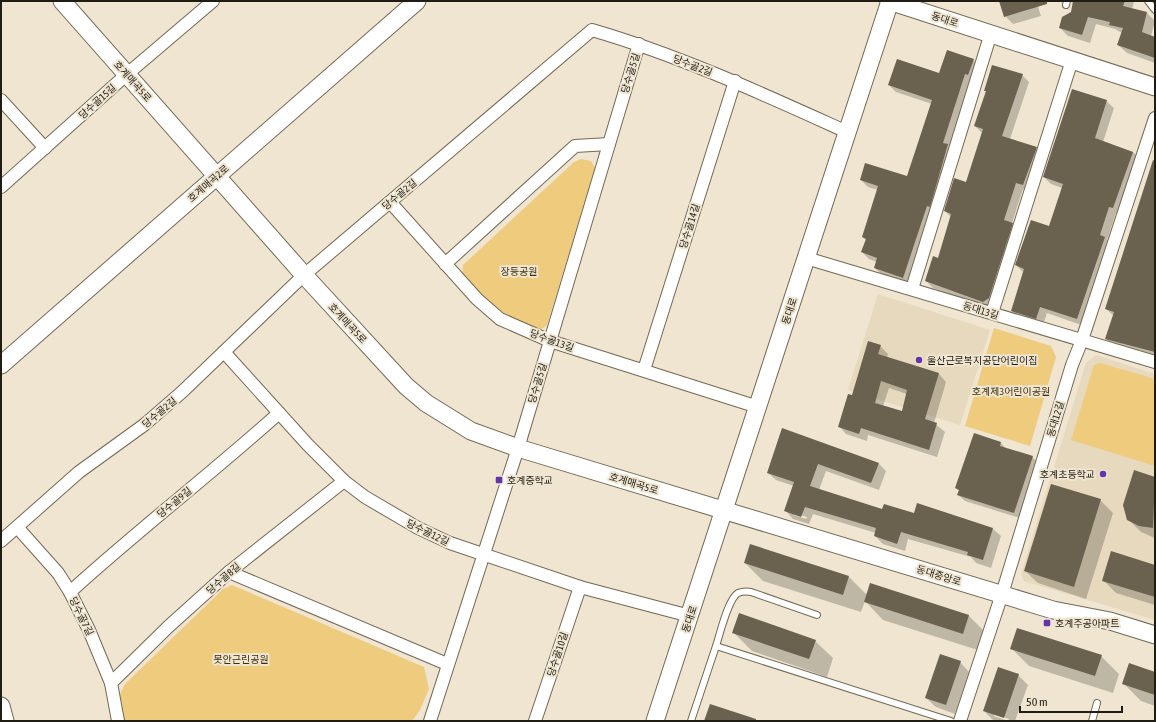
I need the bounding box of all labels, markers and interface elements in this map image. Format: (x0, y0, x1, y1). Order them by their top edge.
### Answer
street label: 동대로 (930, 10, 960, 29)
street label: 당수골5길 (619, 52, 642, 95)
street label: 당수골2길 (671, 53, 714, 78)
street label: 호계매곡5로 (112, 59, 154, 104)
street label: 당수골15길 (76, 82, 118, 121)
street label: 호계매곡2로 (186, 163, 231, 204)
street label: 당수골2길 (380, 177, 419, 212)
street label: 당수골14길 (677, 202, 701, 250)
park label: 장등공원 (501, 266, 537, 277)
street label: 동대로 (780, 296, 799, 326)
street label: 동대13길 (962, 300, 1000, 321)
street label: 호계매곡5로 (326, 301, 369, 346)
street label: 당수골13길 (528, 327, 575, 354)
marker: 울산근로복지공단어린이집 (914, 355, 924, 365)
place label: 울산근로복지공단어린이집 (927, 355, 1037, 366)
street label: 당수골5길 (526, 362, 549, 405)
park label: 호계제3어린이공원 (972, 386, 1050, 397)
street label: 당수골2길 (140, 395, 179, 430)
street label: 동대12길 (1045, 400, 1066, 438)
place label: 호계초등학교 (1040, 469, 1095, 480)
marker: 호계초등학교 (1098, 469, 1108, 479)
street label: 호계매곡5로 (608, 471, 660, 496)
marker: 호계중학교 (494, 475, 504, 485)
place label: 호계중학교 (507, 475, 553, 486)
street label: 당수골9길 (155, 485, 194, 520)
street label: 당수골12길 (405, 517, 451, 548)
street label: 당수골8길 (204, 561, 243, 596)
street label: 동대중앙로 (915, 563, 962, 587)
street label: 당수골7길 (68, 595, 96, 637)
street label: 동대로 (680, 604, 699, 634)
marker: 호계주공아파트 (1042, 618, 1052, 628)
place label: 호계주공아파트 (1055, 618, 1119, 629)
street label: 당수골10길 (545, 630, 570, 678)
park label: 못안근린공원 (213, 654, 269, 665)
scale bar (1020, 688, 1122, 714)
text: 50 m (1026, 695, 1048, 709)

